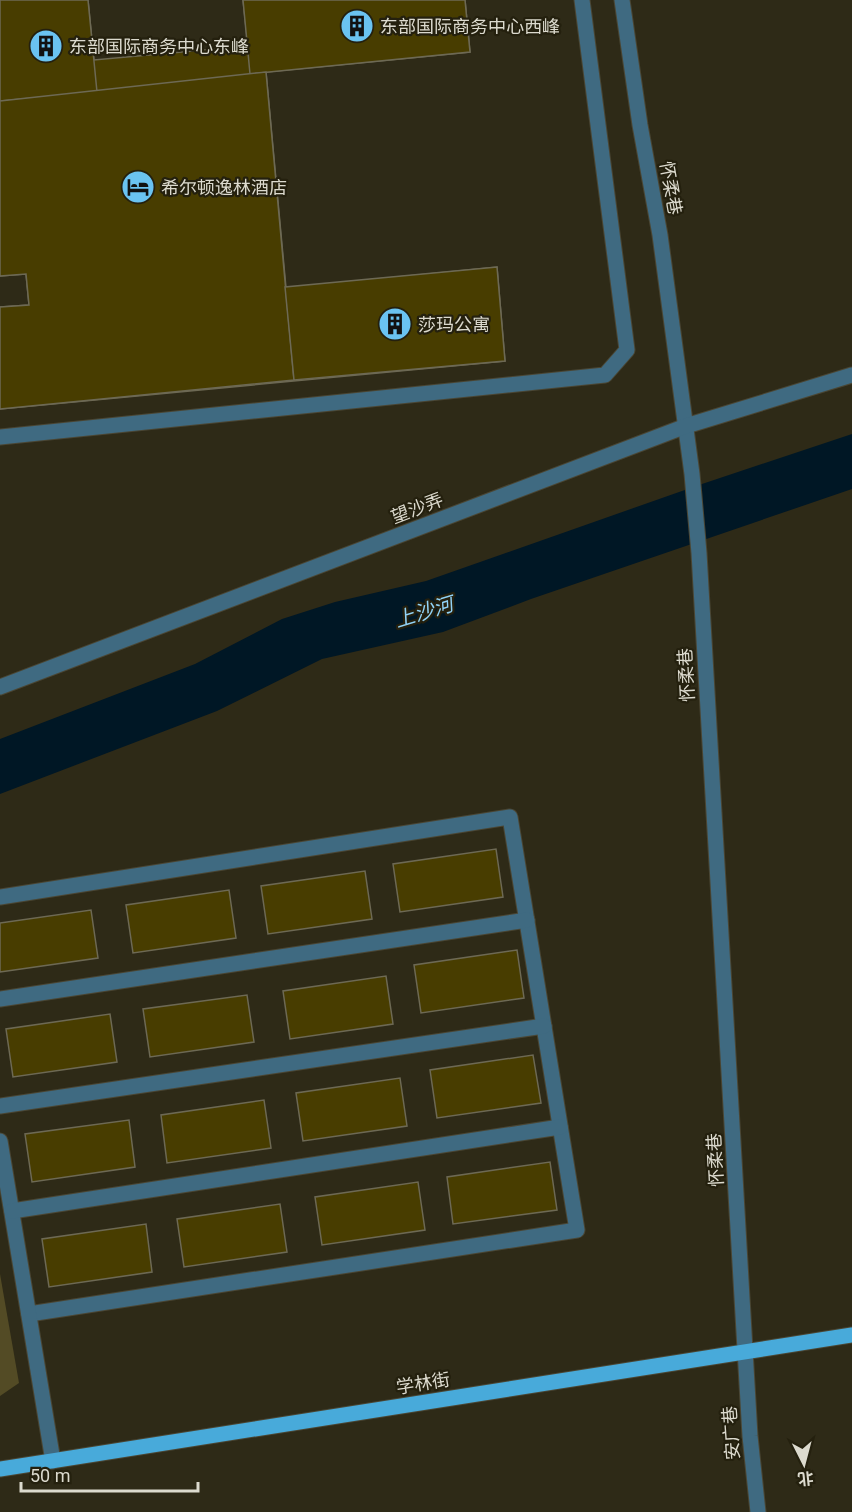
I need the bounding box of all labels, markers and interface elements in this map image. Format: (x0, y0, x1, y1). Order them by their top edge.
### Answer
building icon: 东部国际商务中心西峰 (339, 8, 375, 44)
place label: 东部国际商务中心西峰 (380, 16, 560, 37)
building icon: 东部国际商务中心东峰 (28, 28, 64, 64)
place label: 东部国际商务中心东峰 (69, 36, 249, 57)
street label: 怀柔巷 (656, 160, 686, 216)
hotel icon: 希尔顿逸林酒店 (120, 169, 156, 205)
place label: 希尔顿逸林酒店 (161, 177, 287, 198)
building icon: 莎玛公寓 (377, 306, 413, 342)
place label: 莎玛公寓 (418, 314, 490, 335)
street label: 望沙弄 (388, 489, 446, 527)
water label: 上沙河 (392, 591, 460, 632)
street label: 怀柔巷 (674, 647, 698, 703)
street label: 怀柔巷 (703, 1132, 727, 1188)
street label: 学林街 (395, 1368, 451, 1398)
street label: 安广巷 (719, 1405, 743, 1461)
north arrow (774, 1434, 834, 1494)
scale bar (21, 1455, 198, 1493)
text: 50 m (30, 1465, 70, 1486)
text: 北 (797, 1468, 814, 1489)

